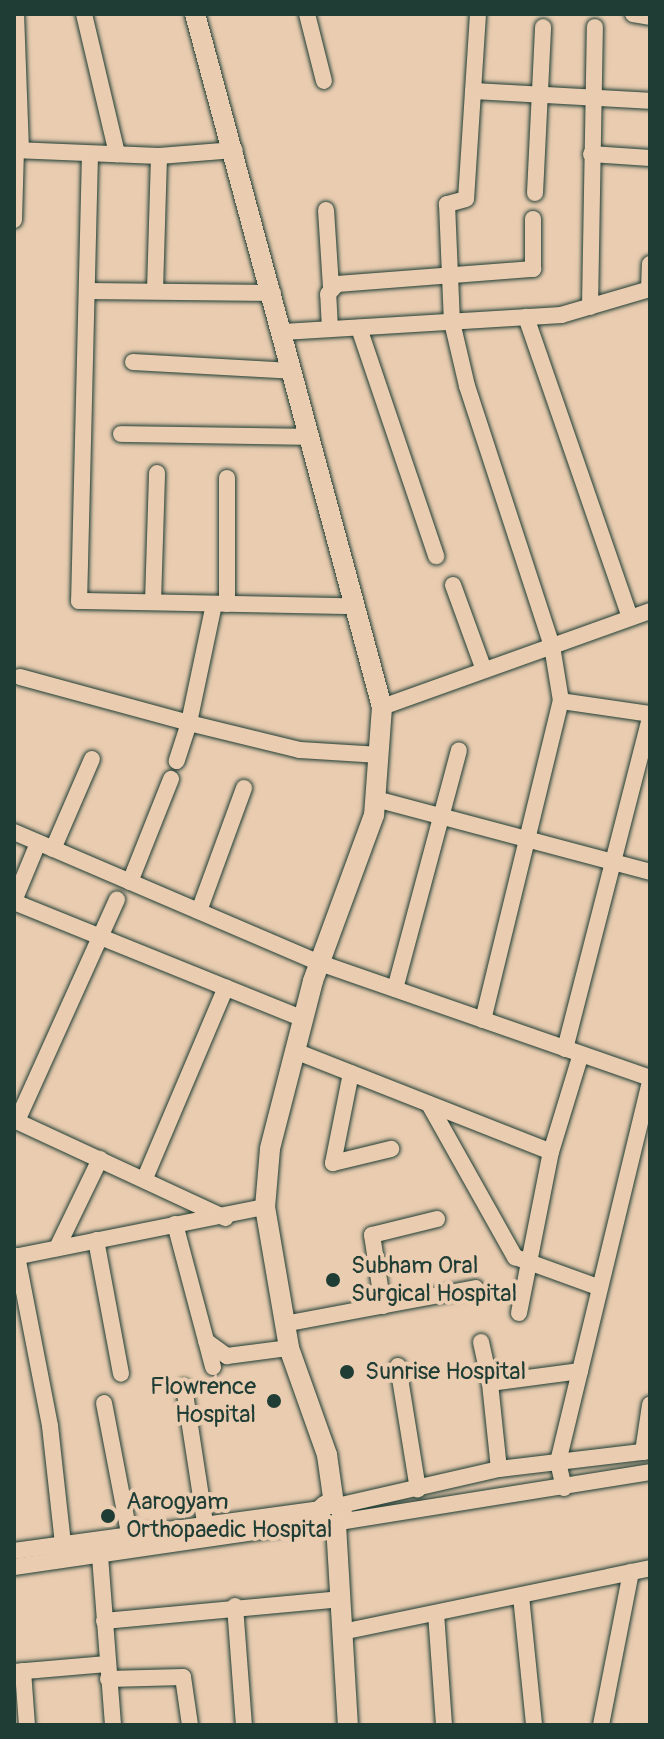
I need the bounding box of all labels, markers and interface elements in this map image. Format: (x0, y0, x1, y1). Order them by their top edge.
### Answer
place label: Subham Oral Surgical Hospital (351, 1252, 517, 1308)
marker: Subham Oral Surgical Hospital (322, 1269, 344, 1291)
place label: Sunrise Hospital (365, 1358, 526, 1386)
marker: Sunrise Hospital (336, 1361, 358, 1383)
place label: Flowrence Hospital (150, 1373, 256, 1429)
marker: Flowrence Hospital (263, 1390, 285, 1412)
place label: Aarogyam Orthopaedic Hospital (126, 1488, 333, 1544)
marker: Aarogyam Orthopaedic Hospital (97, 1505, 119, 1527)

